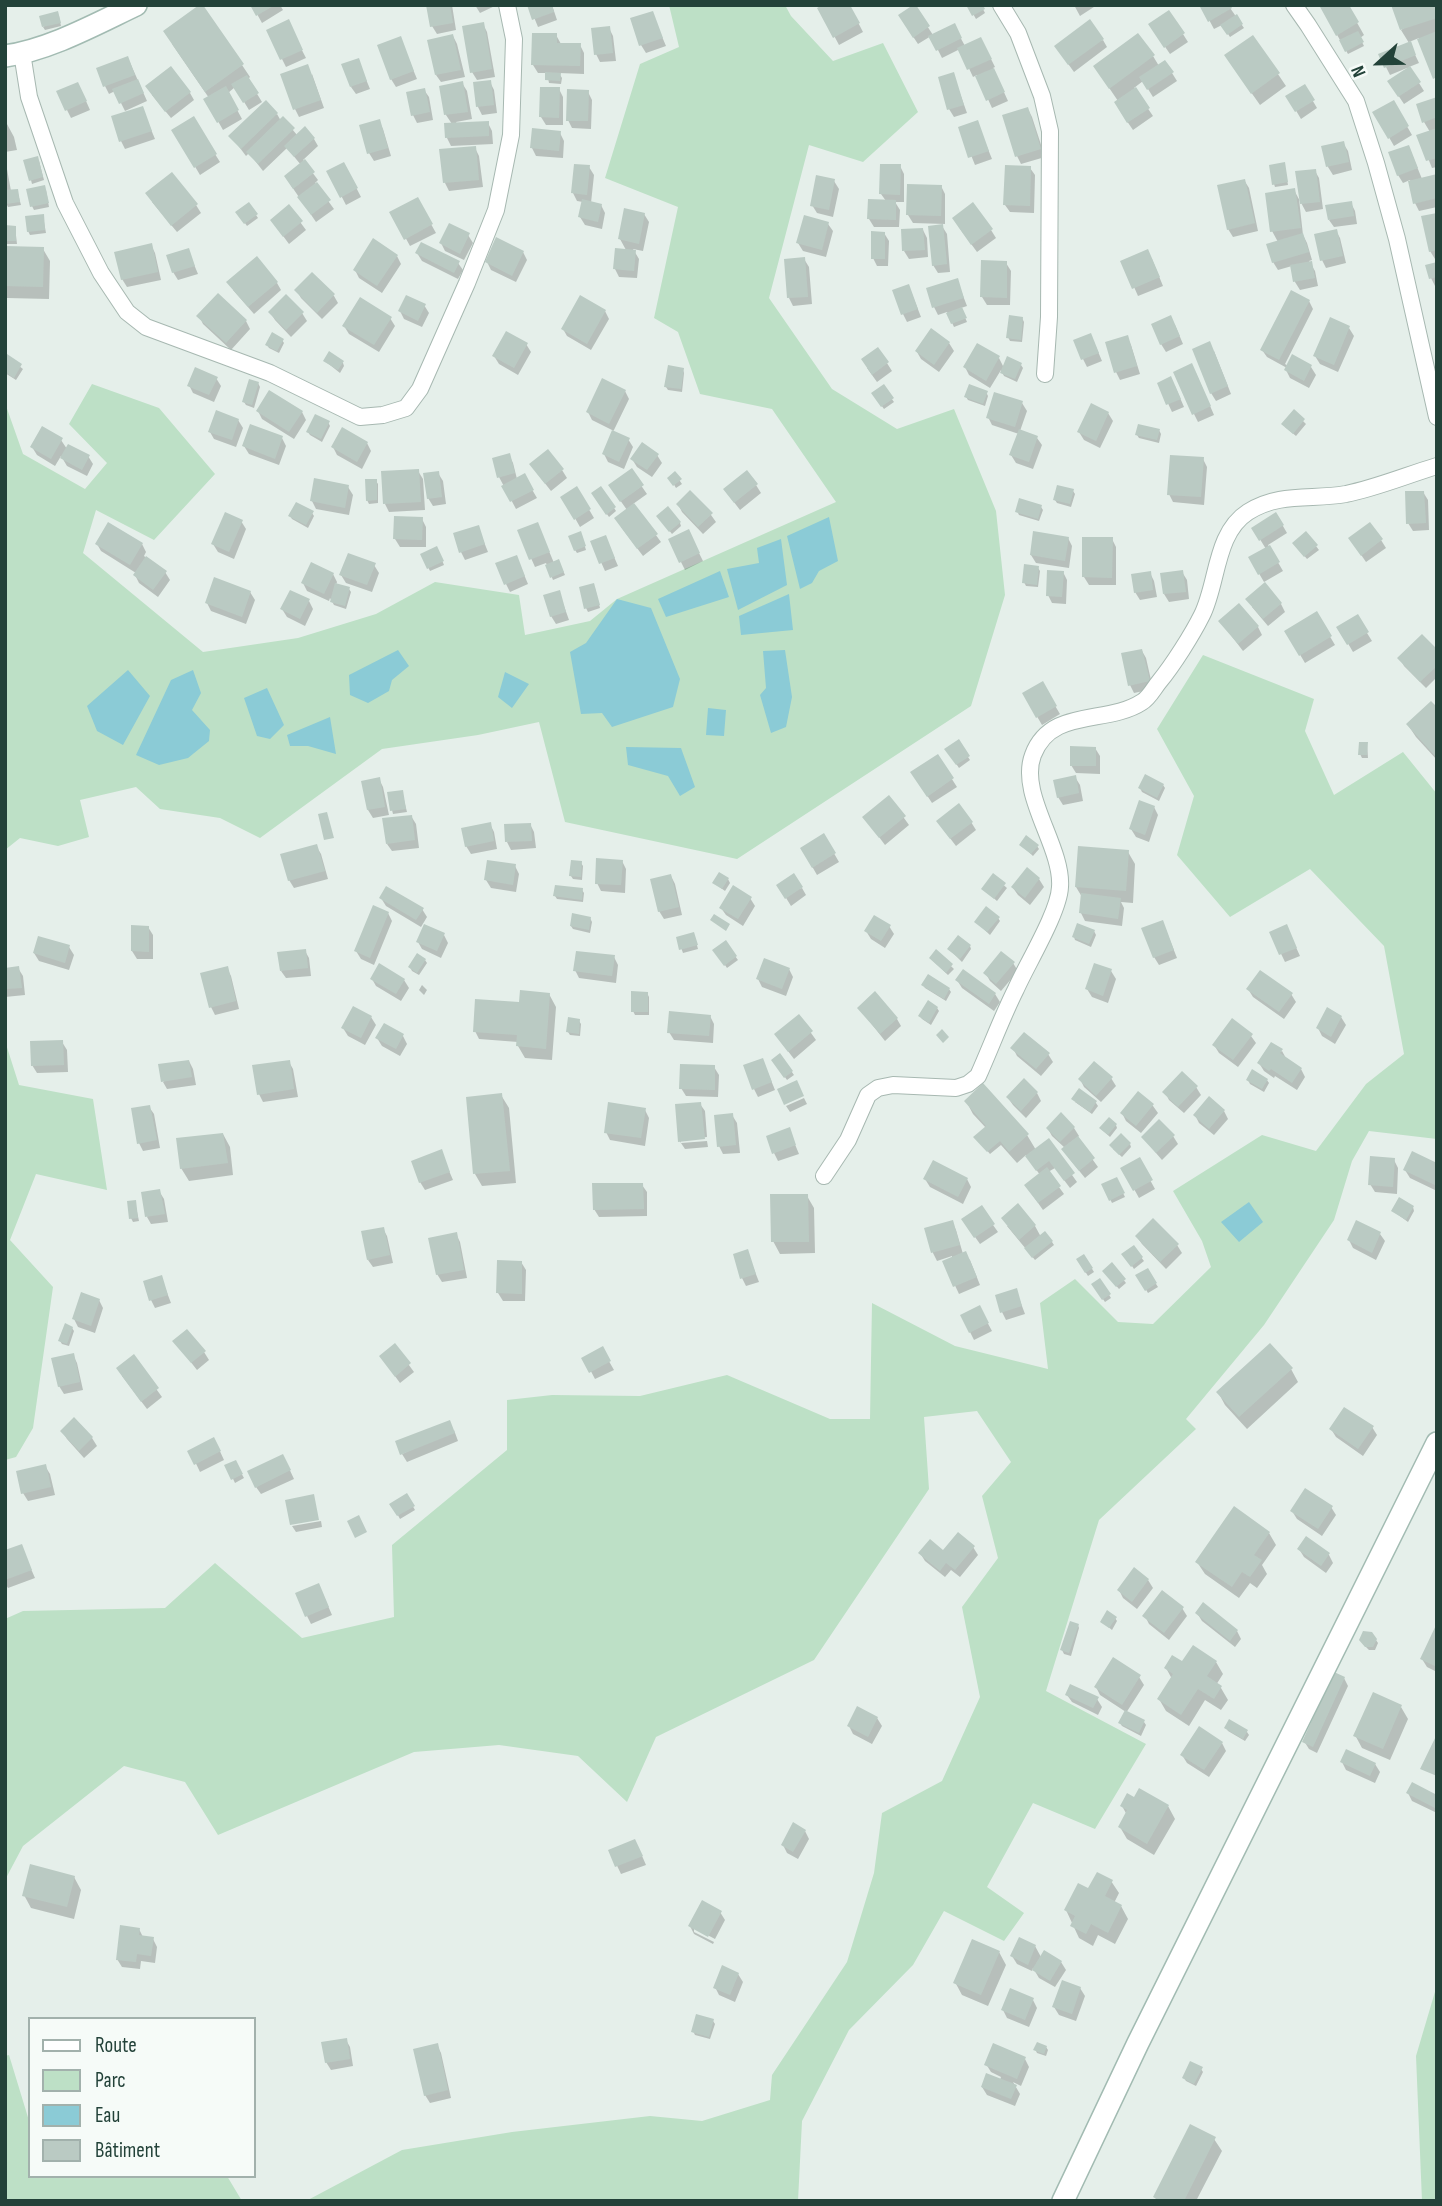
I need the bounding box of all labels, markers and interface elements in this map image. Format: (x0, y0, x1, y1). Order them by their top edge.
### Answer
north arrow (1344, 28, 1414, 98)
text: N (1347, 62, 1372, 80)
legend (28, 2017, 256, 2178)
text: Route (95, 2033, 137, 2058)
text: Parc (95, 2068, 126, 2093)
text: Eau (95, 2103, 120, 2128)
text: Bâtiment (95, 2138, 160, 2163)

